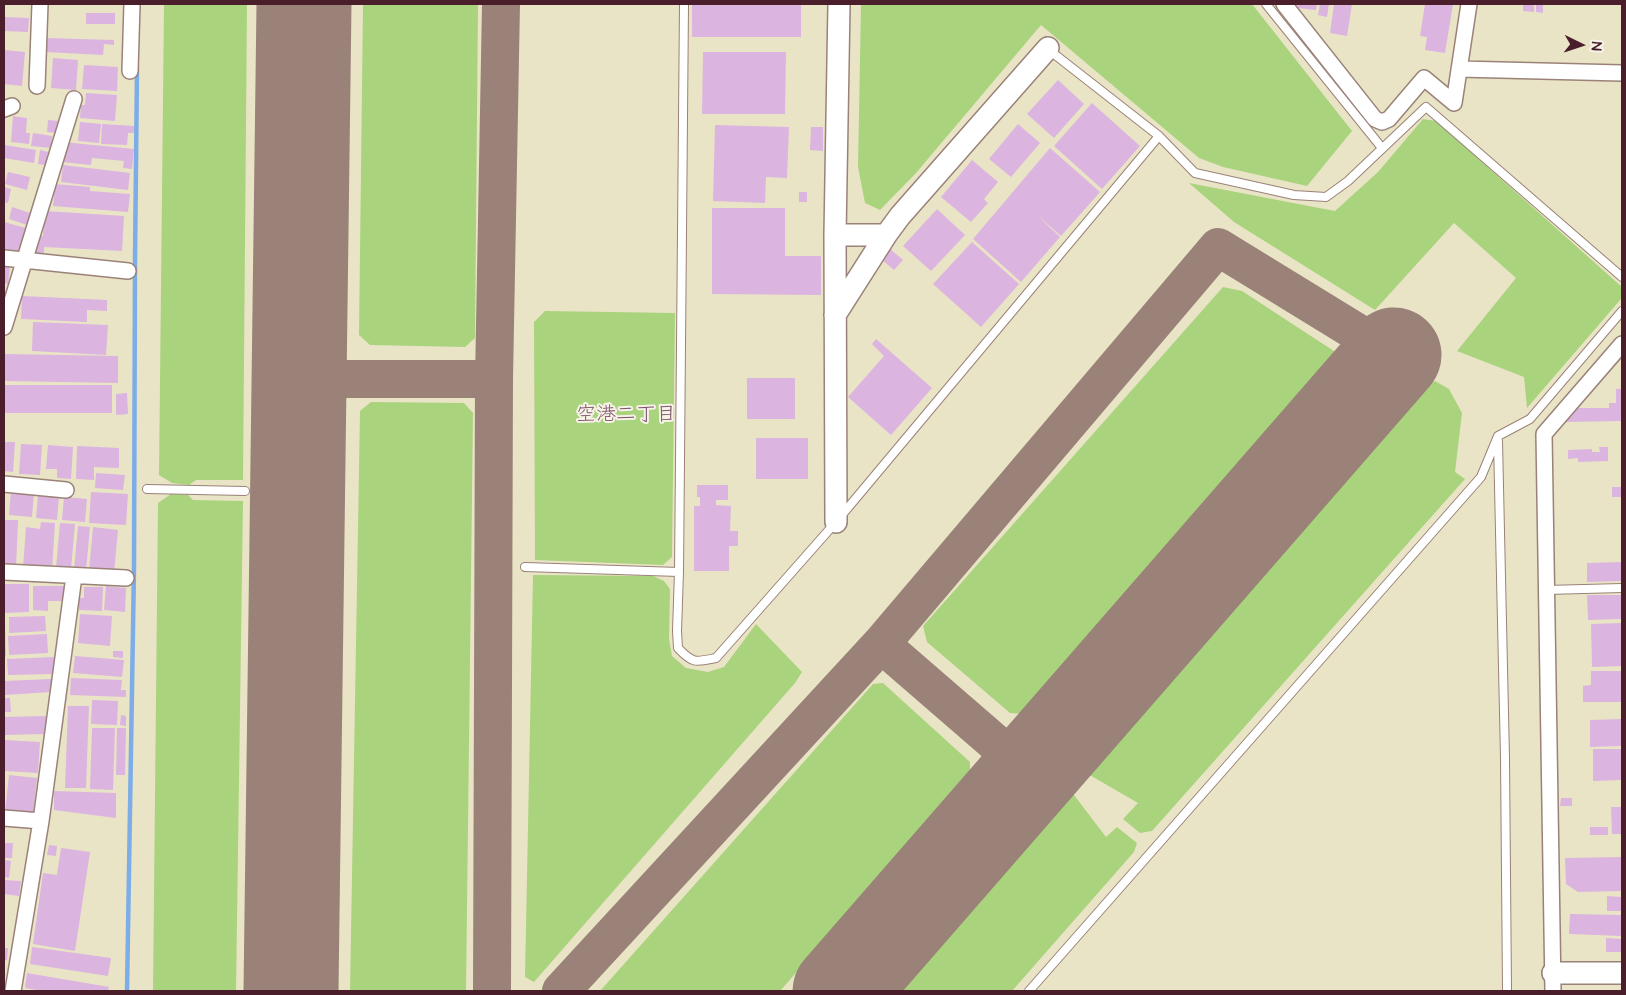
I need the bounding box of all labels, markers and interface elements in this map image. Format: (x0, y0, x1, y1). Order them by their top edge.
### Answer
north arrow (1556, 20, 1606, 70)
text: N (1586, 41, 1606, 51)
district label: 空港二丁目 (576, 404, 676, 428)

